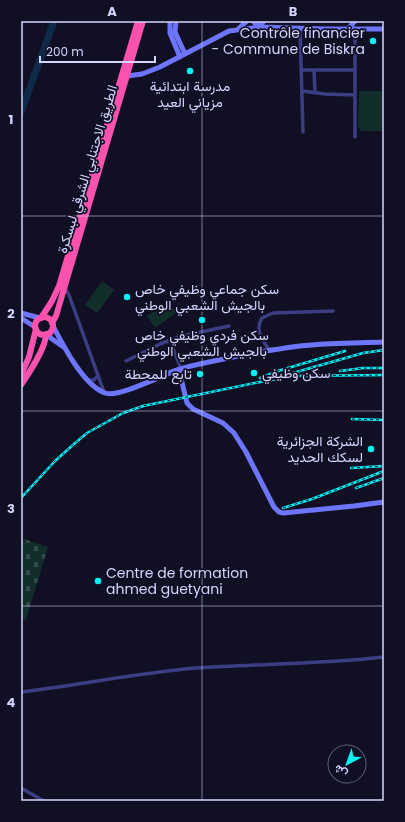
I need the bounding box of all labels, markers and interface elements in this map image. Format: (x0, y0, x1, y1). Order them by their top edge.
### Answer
text: A (107, 2, 117, 21)
text: B (289, 2, 298, 21)
place label: Contrôle financier - Commune de Biskra (211, 23, 365, 59)
marker: Contrôle financier - Commune de Biskra (368, 36, 378, 46)
scale bar (40, 38, 155, 64)
text: 200 m (46, 43, 84, 60)
marker: مدرسة ابتدائية مزياني العيد (185, 66, 195, 76)
place label: مدرسة ابتدائية مزياني العيد (150, 76, 230, 114)
street label: الطريق الاجتنابي الشرقي لبسكرة (52, 82, 124, 256)
text: 1 (9, 110, 13, 129)
place label: سكن جماعي وظيفي خاص بالجيش الشعبي الوطني (135, 279, 279, 317)
marker: سكن جماعي وظيفي خاص بالجيش الشعبي الوطني (122, 292, 132, 302)
text: 2 (7, 304, 15, 323)
marker: سكن فردي وظيفي خاص بالجيش الشعبي الوطني (197, 315, 207, 325)
place label: سكن فردي وظيفي خاص بالجيش الشعبي الوطني (135, 325, 269, 363)
place label: سكن وظيفي (262, 363, 331, 385)
place label: تابع للمحطة (125, 364, 192, 385)
marker: سكن وظيفي (249, 368, 259, 378)
marker: تابع للمحطة (195, 369, 205, 379)
place label: الشركة الجزائرية لسكك الحديد (277, 431, 363, 467)
marker: الشركة الجزائرية لسكك الحديد (366, 444, 376, 454)
text: 3 (7, 499, 15, 518)
place label: Centre de formation ahmed guetyani (106, 563, 248, 599)
marker: Centre de formation ahmed guetyani (93, 576, 103, 586)
text: 4 (7, 693, 16, 712)
north arrow (327, 744, 367, 784)
text: ش (330, 761, 351, 782)

